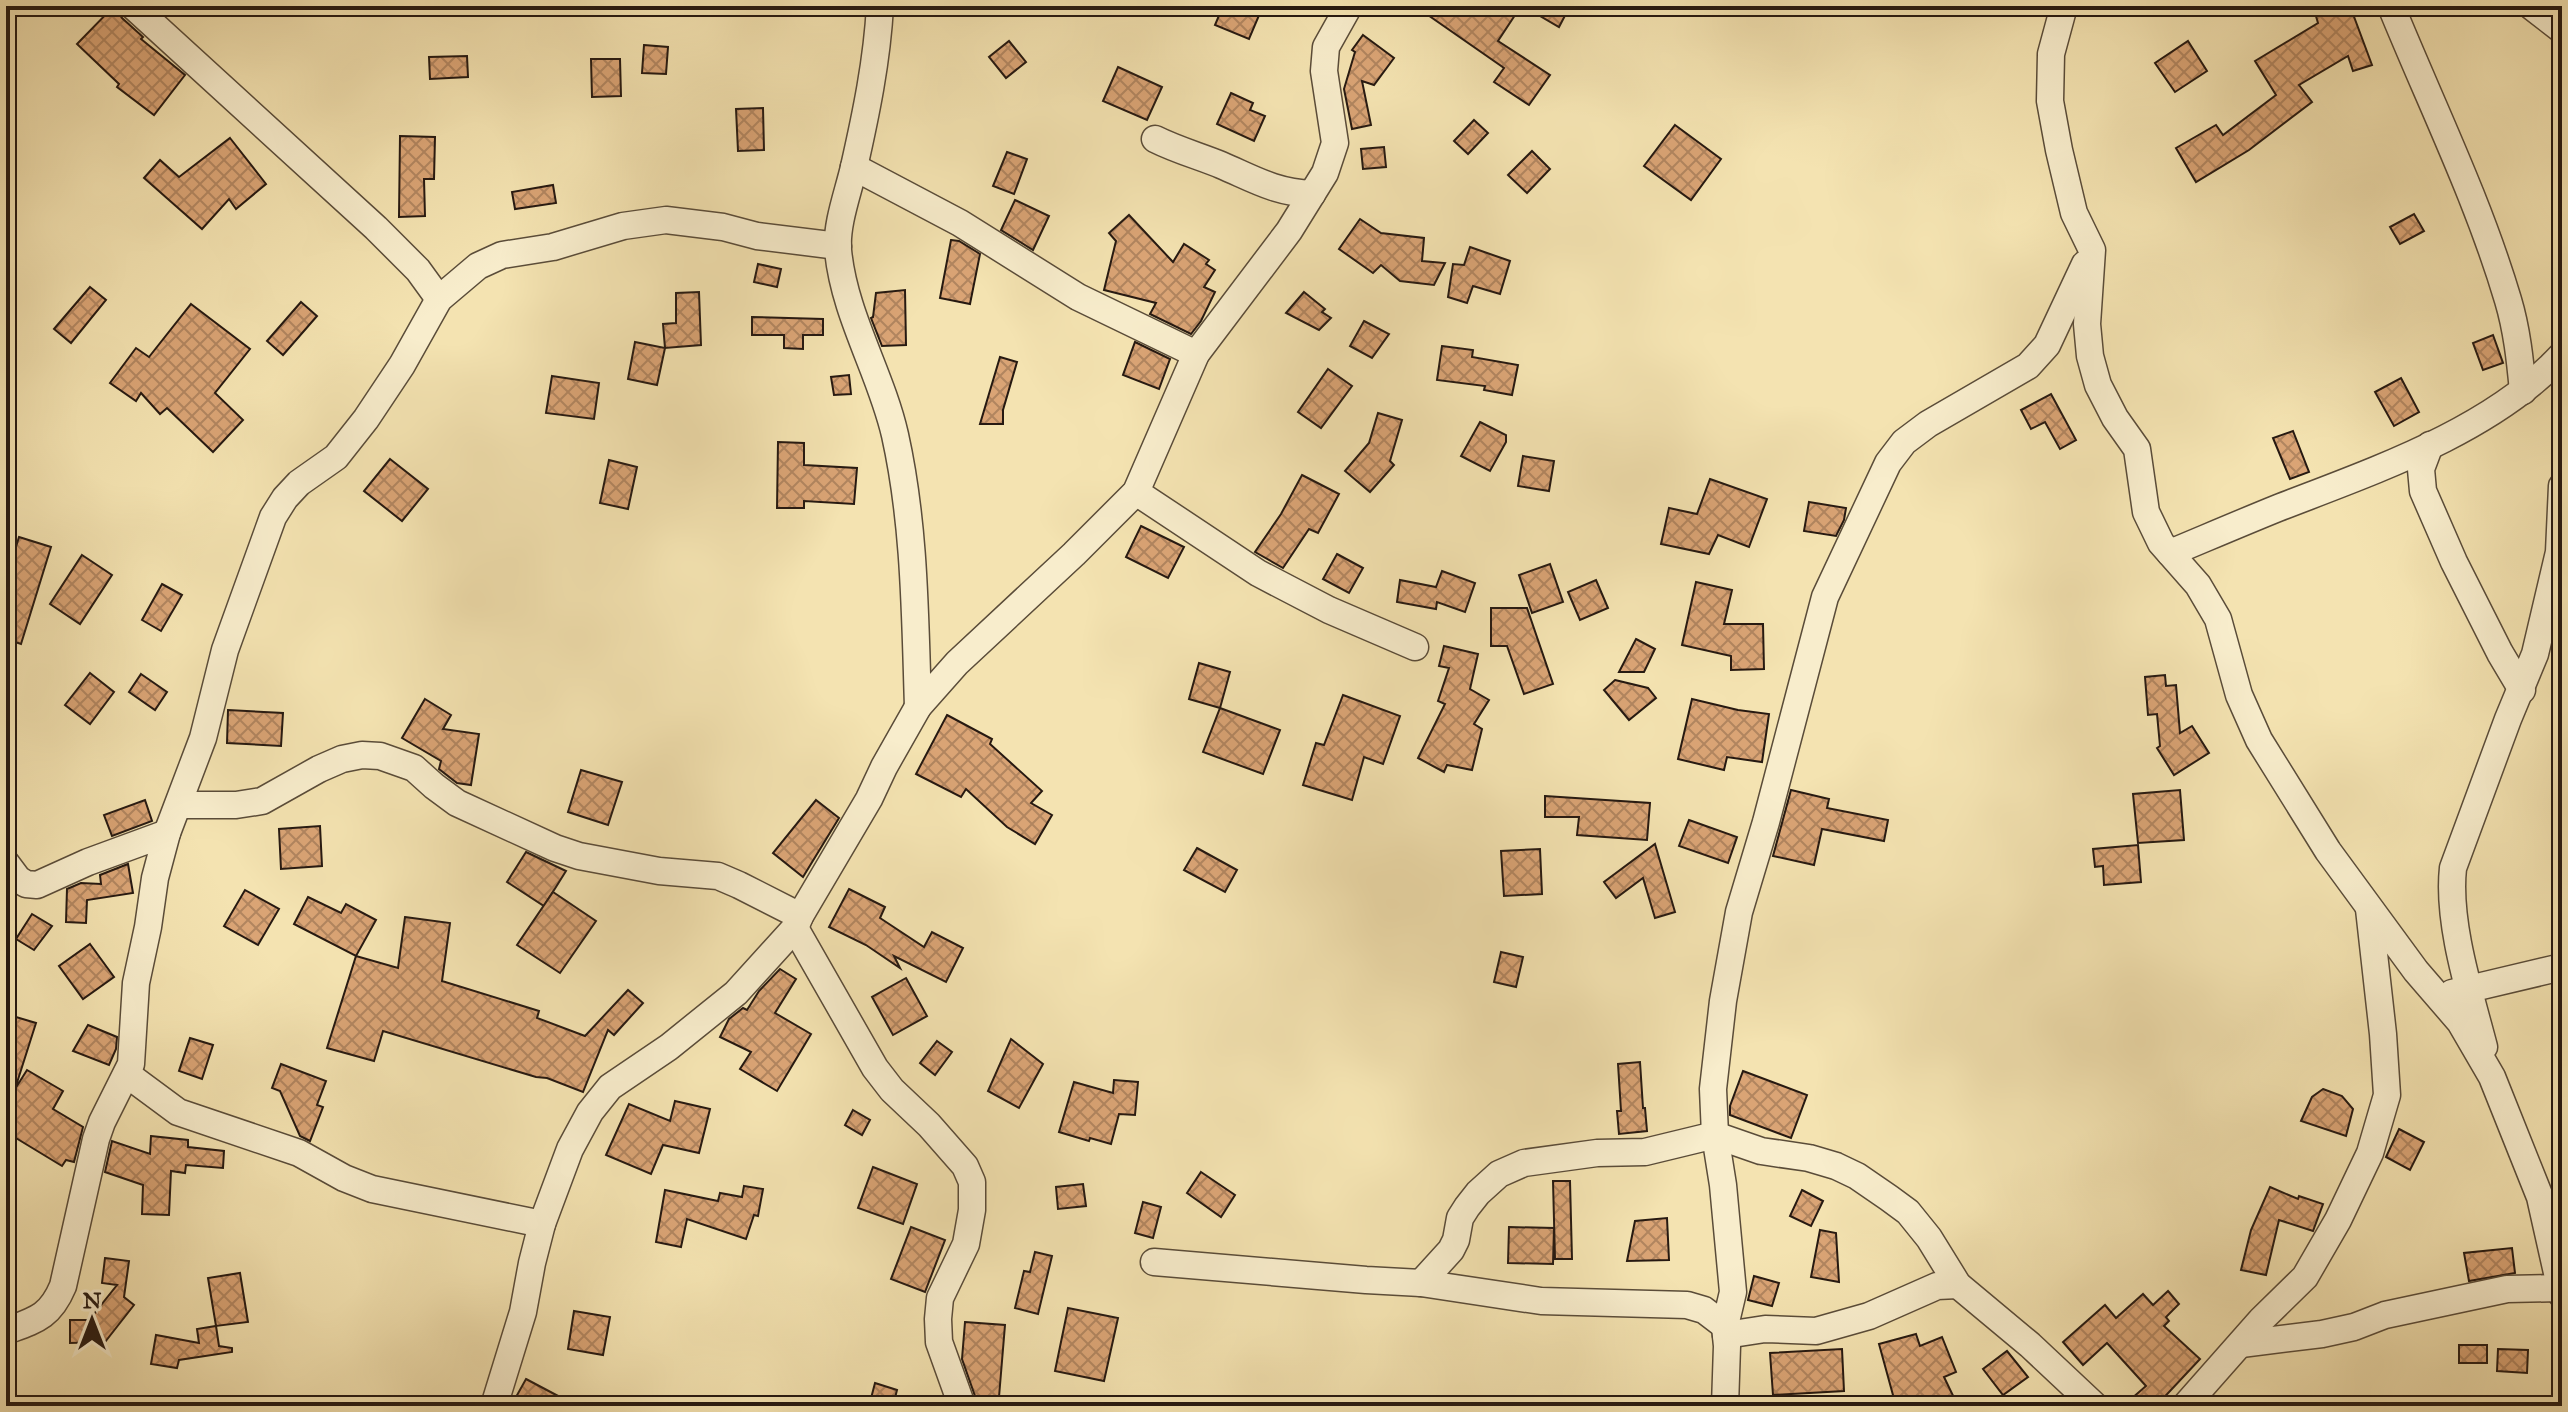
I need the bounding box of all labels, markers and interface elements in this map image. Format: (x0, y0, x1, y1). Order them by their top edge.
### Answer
north arrow (52, 1280, 132, 1360)
text: N (83, 1287, 102, 1314)

